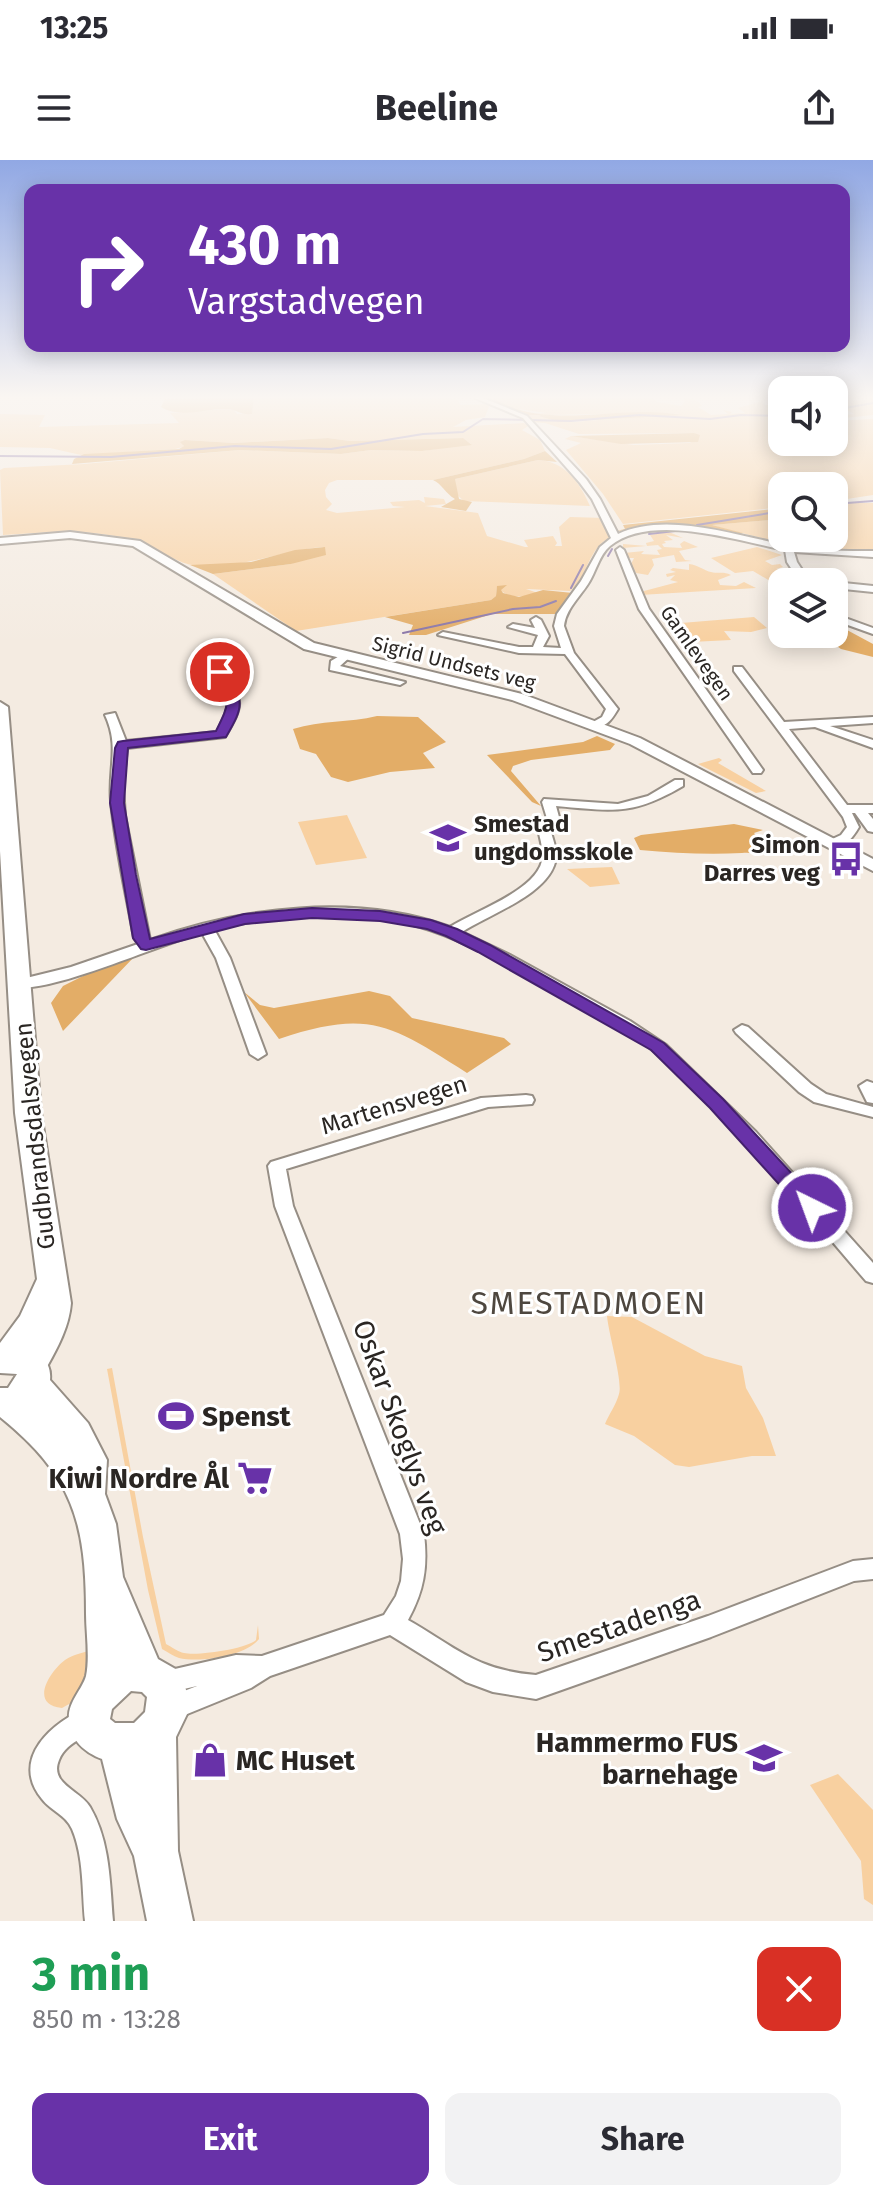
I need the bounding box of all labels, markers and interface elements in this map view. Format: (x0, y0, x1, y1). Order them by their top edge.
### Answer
text: 13:25 (40, 10, 108, 46)
icon: menu (32, 86, 76, 130)
text: Beeline (375, 86, 498, 130)
icon: share (797, 86, 841, 130)
text: 430 m (188, 212, 341, 279)
icon: right (56, 216, 160, 320)
text: Vargstadvegen (188, 280, 425, 324)
map controls (768, 376, 848, 648)
button: sound (768, 376, 848, 456)
button: search (768, 472, 848, 552)
button: layers (768, 568, 848, 648)
street label: Gamlevegen (655, 601, 739, 705)
street label: Sigrid Undsets veg (370, 631, 539, 695)
pin (186, 638, 254, 706)
icon: arrive (198, 650, 242, 694)
place label: Smestad ungdomsskole (474, 810, 633, 866)
school or university icon: Smestad ungdomsskole (429, 819, 467, 857)
place label: Simon Darres veg (704, 831, 821, 887)
bus stop icon: Simon Darres veg (827, 840, 865, 878)
street label: Gudbrandsdalsvegen (9, 1021, 61, 1251)
street label: Martensvegen (318, 1069, 470, 1141)
position arrow (770, 1166, 854, 1250)
district label: SMESTADMOEN (471, 1284, 707, 1322)
street label: Oskar Skoglys veg (346, 1315, 454, 1539)
sports icon: Spenst (157, 1397, 195, 1435)
place label: Spenst (202, 1400, 292, 1433)
supermarket icon: Kiwi Nordre Ål (236, 1459, 274, 1497)
place label: Kiwi Nordre Ål (48, 1460, 230, 1495)
street label: Smestadenga (533, 1583, 705, 1669)
place label: Hammermo FUS barnehage (536, 1726, 738, 1791)
school or university icon: Hammermo FUS barnehage (745, 1739, 783, 1777)
shop icon: MC Huset (191, 1741, 229, 1779)
place label: MC Huset (236, 1744, 356, 1777)
text: 3 min (32, 1945, 150, 2003)
button: close (757, 1947, 841, 2031)
text: 850 m · 13:28 (32, 2004, 181, 2035)
button: Exit (32, 2093, 429, 2185)
button: Share (445, 2093, 841, 2185)

